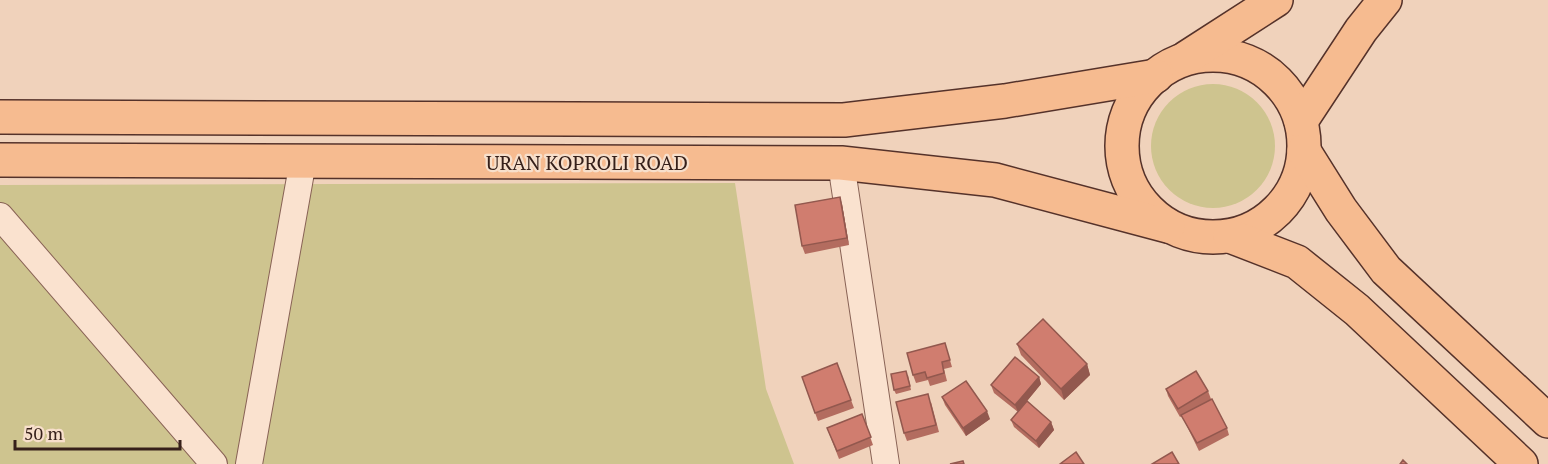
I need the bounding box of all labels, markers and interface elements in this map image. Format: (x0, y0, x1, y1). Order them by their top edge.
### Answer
street label: URAN KOPROLI ROAD (486, 149, 688, 176)
scale bar (15, 413, 180, 451)
text: 50 m (24, 421, 64, 445)

